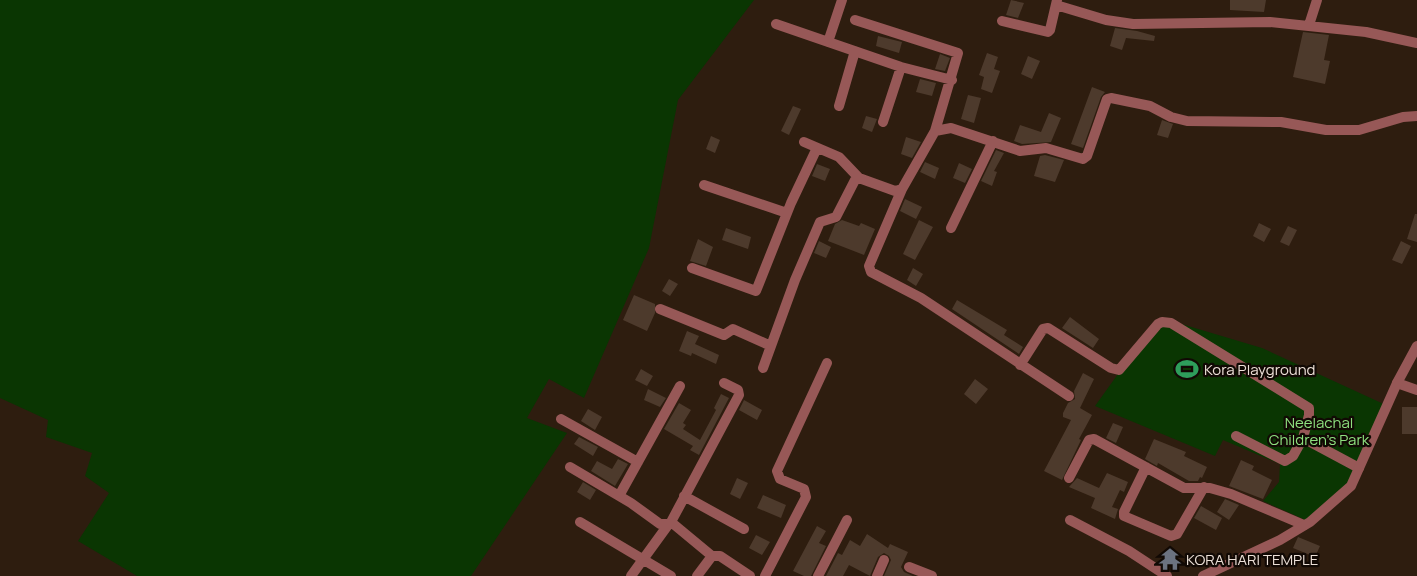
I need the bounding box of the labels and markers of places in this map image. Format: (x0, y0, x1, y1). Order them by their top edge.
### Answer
sports icon: Kora Playground (1174, 356, 1200, 382)
place label: Kora Playground (1204, 359, 1315, 380)
temple icon: KORA HARI TEMPLE (1157, 546, 1183, 572)
place label: KORA HARI TEMPLE (1186, 549, 1318, 570)

